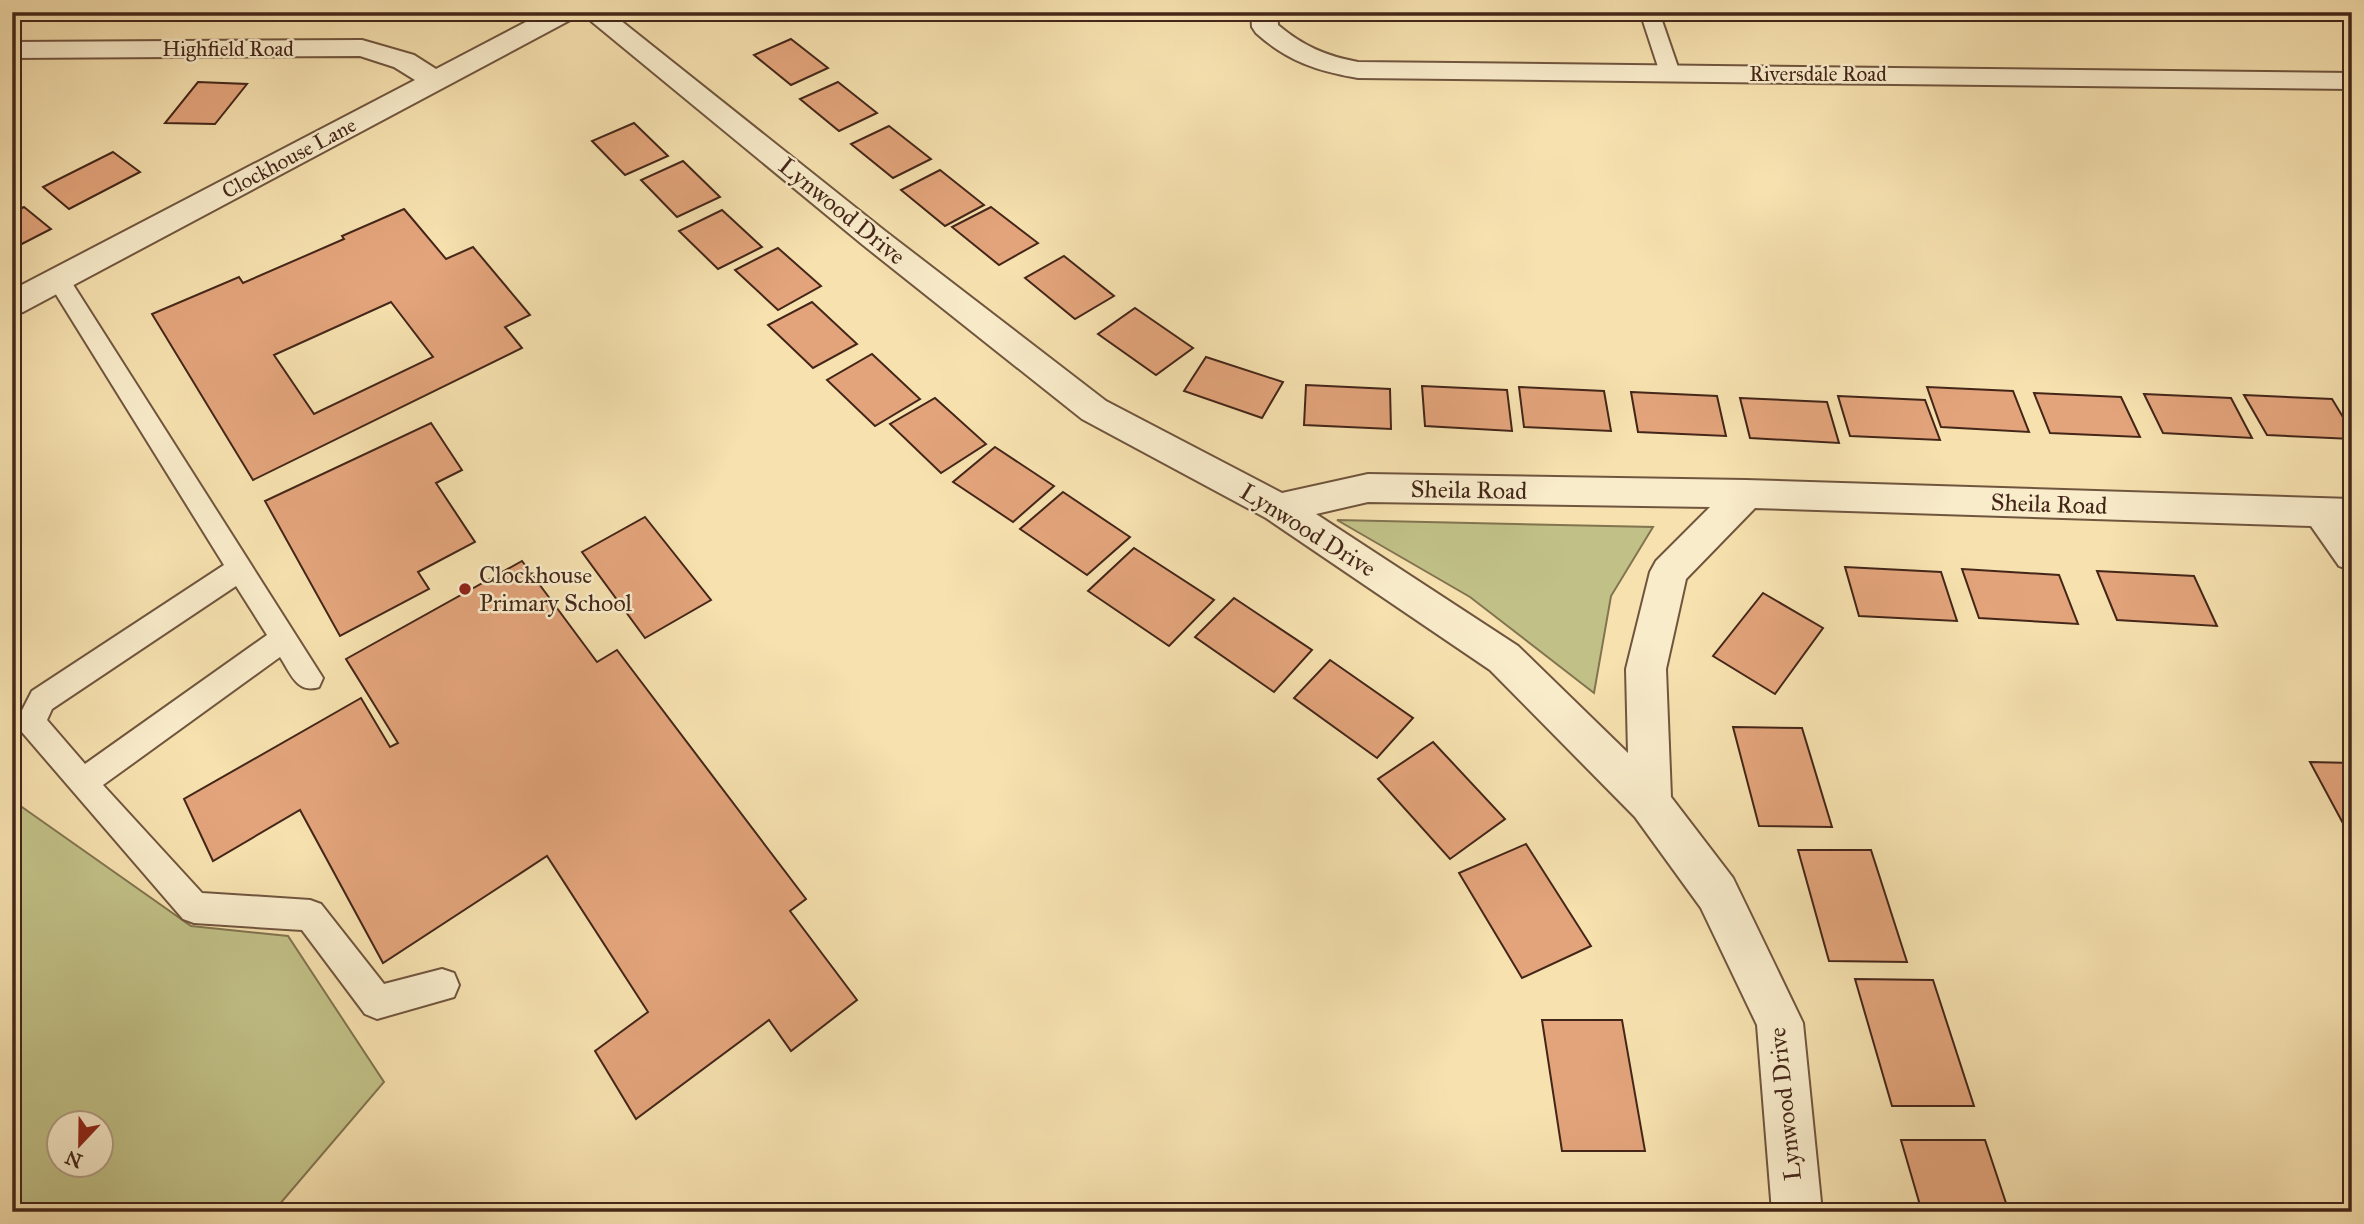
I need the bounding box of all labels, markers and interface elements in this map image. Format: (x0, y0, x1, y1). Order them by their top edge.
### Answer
street label: Highfield Road (162, 36, 294, 62)
street label: Riversdale Road (1749, 61, 1887, 87)
street label: Clockhouse Lane (217, 112, 361, 204)
street label: Lynwood Drive (773, 151, 911, 271)
street label: Sheila Road (1410, 474, 1528, 506)
street label: Lynwood Drive (1235, 476, 1381, 584)
street label: Sheila Road (1990, 487, 2108, 521)
place label: Clockhouse Primary School (479, 560, 633, 618)
marker: Clockhouse Primary School (457, 581, 473, 597)
street label: Lynwood Drive (1762, 1026, 1808, 1182)
north arrow (46, 1108, 116, 1178)
text: N (62, 1146, 86, 1173)

